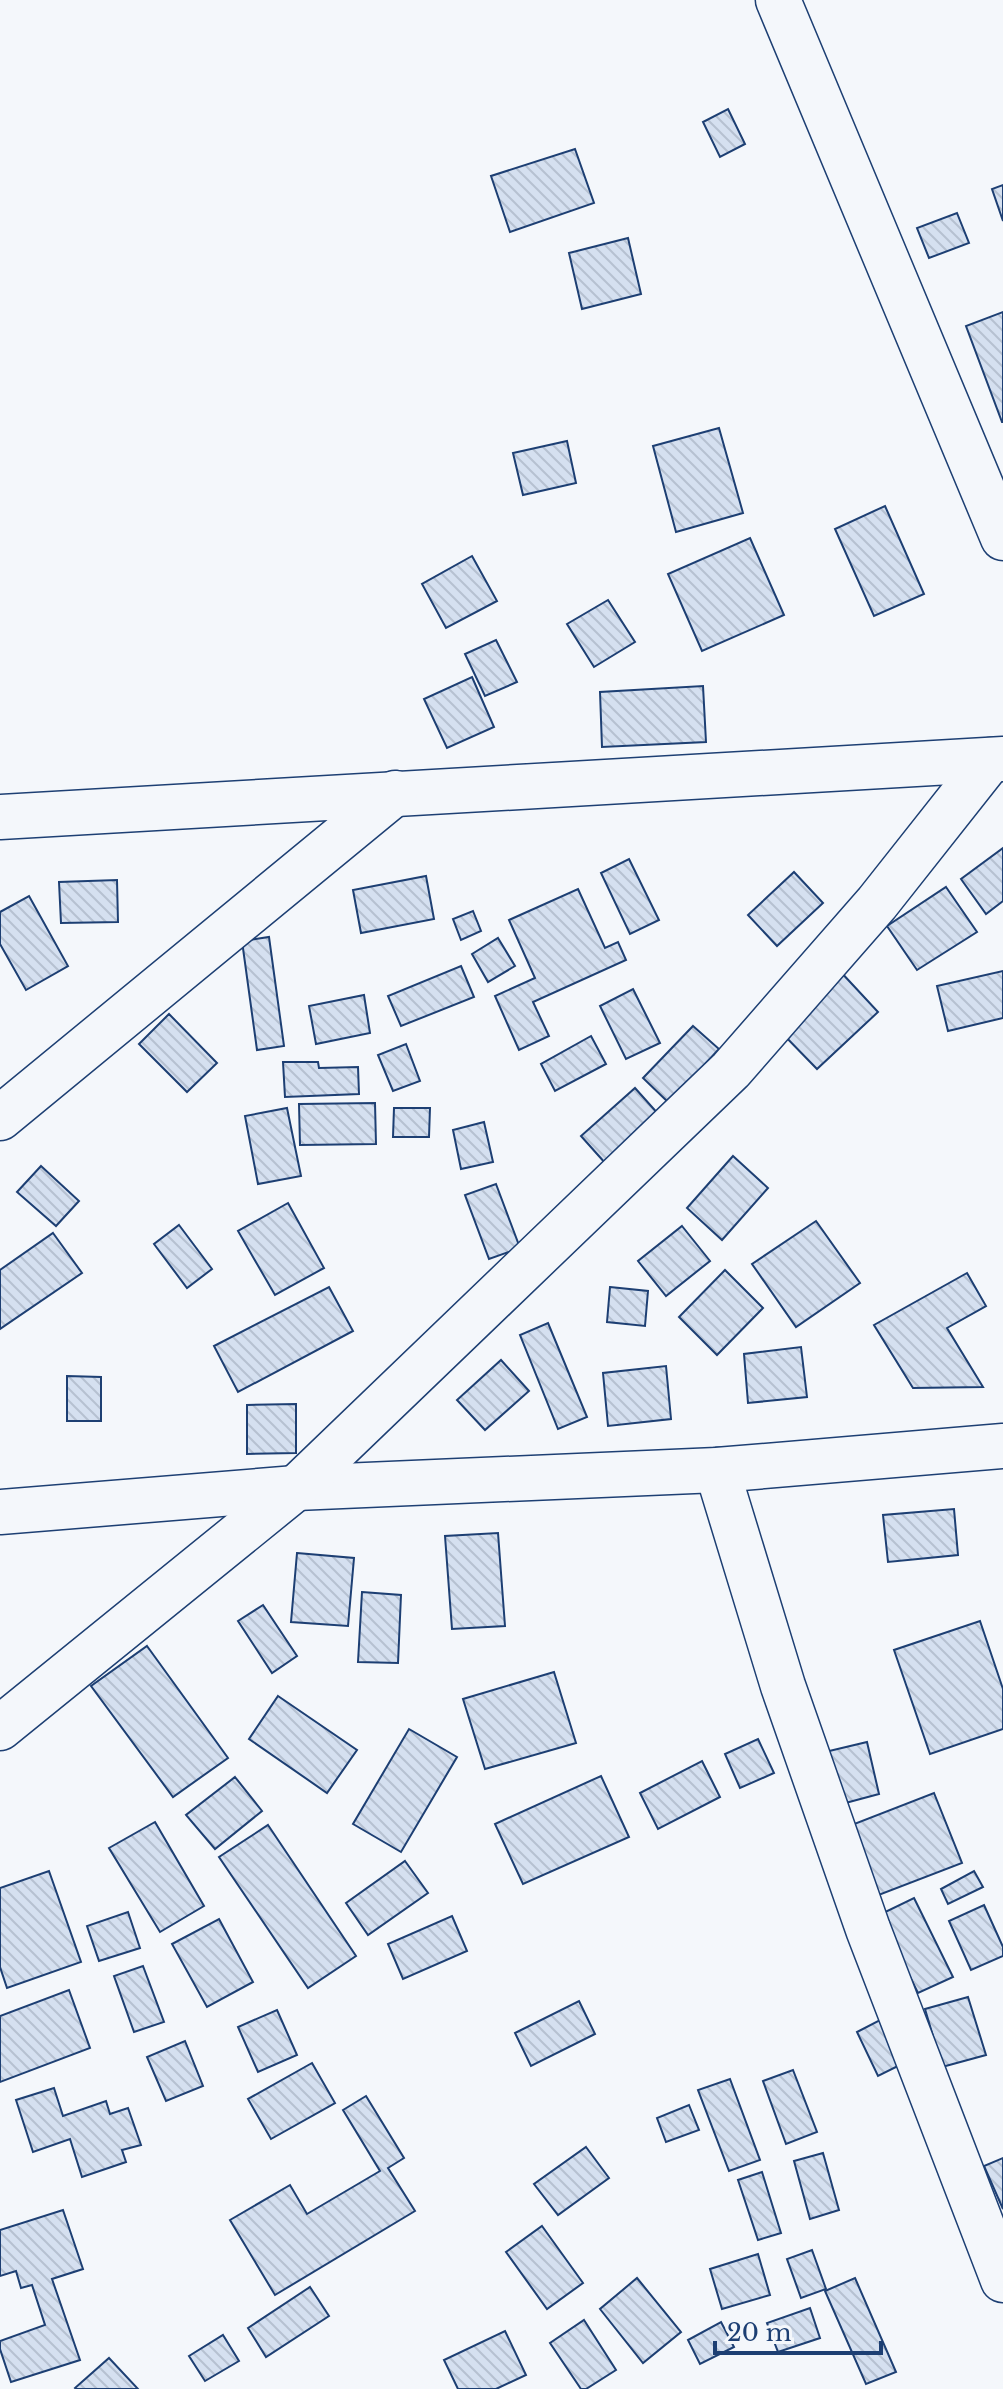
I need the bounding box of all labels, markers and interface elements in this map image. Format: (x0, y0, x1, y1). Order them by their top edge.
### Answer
scale bar (715, 2305, 881, 2355)
text: 20 m (727, 2318, 792, 2347)

